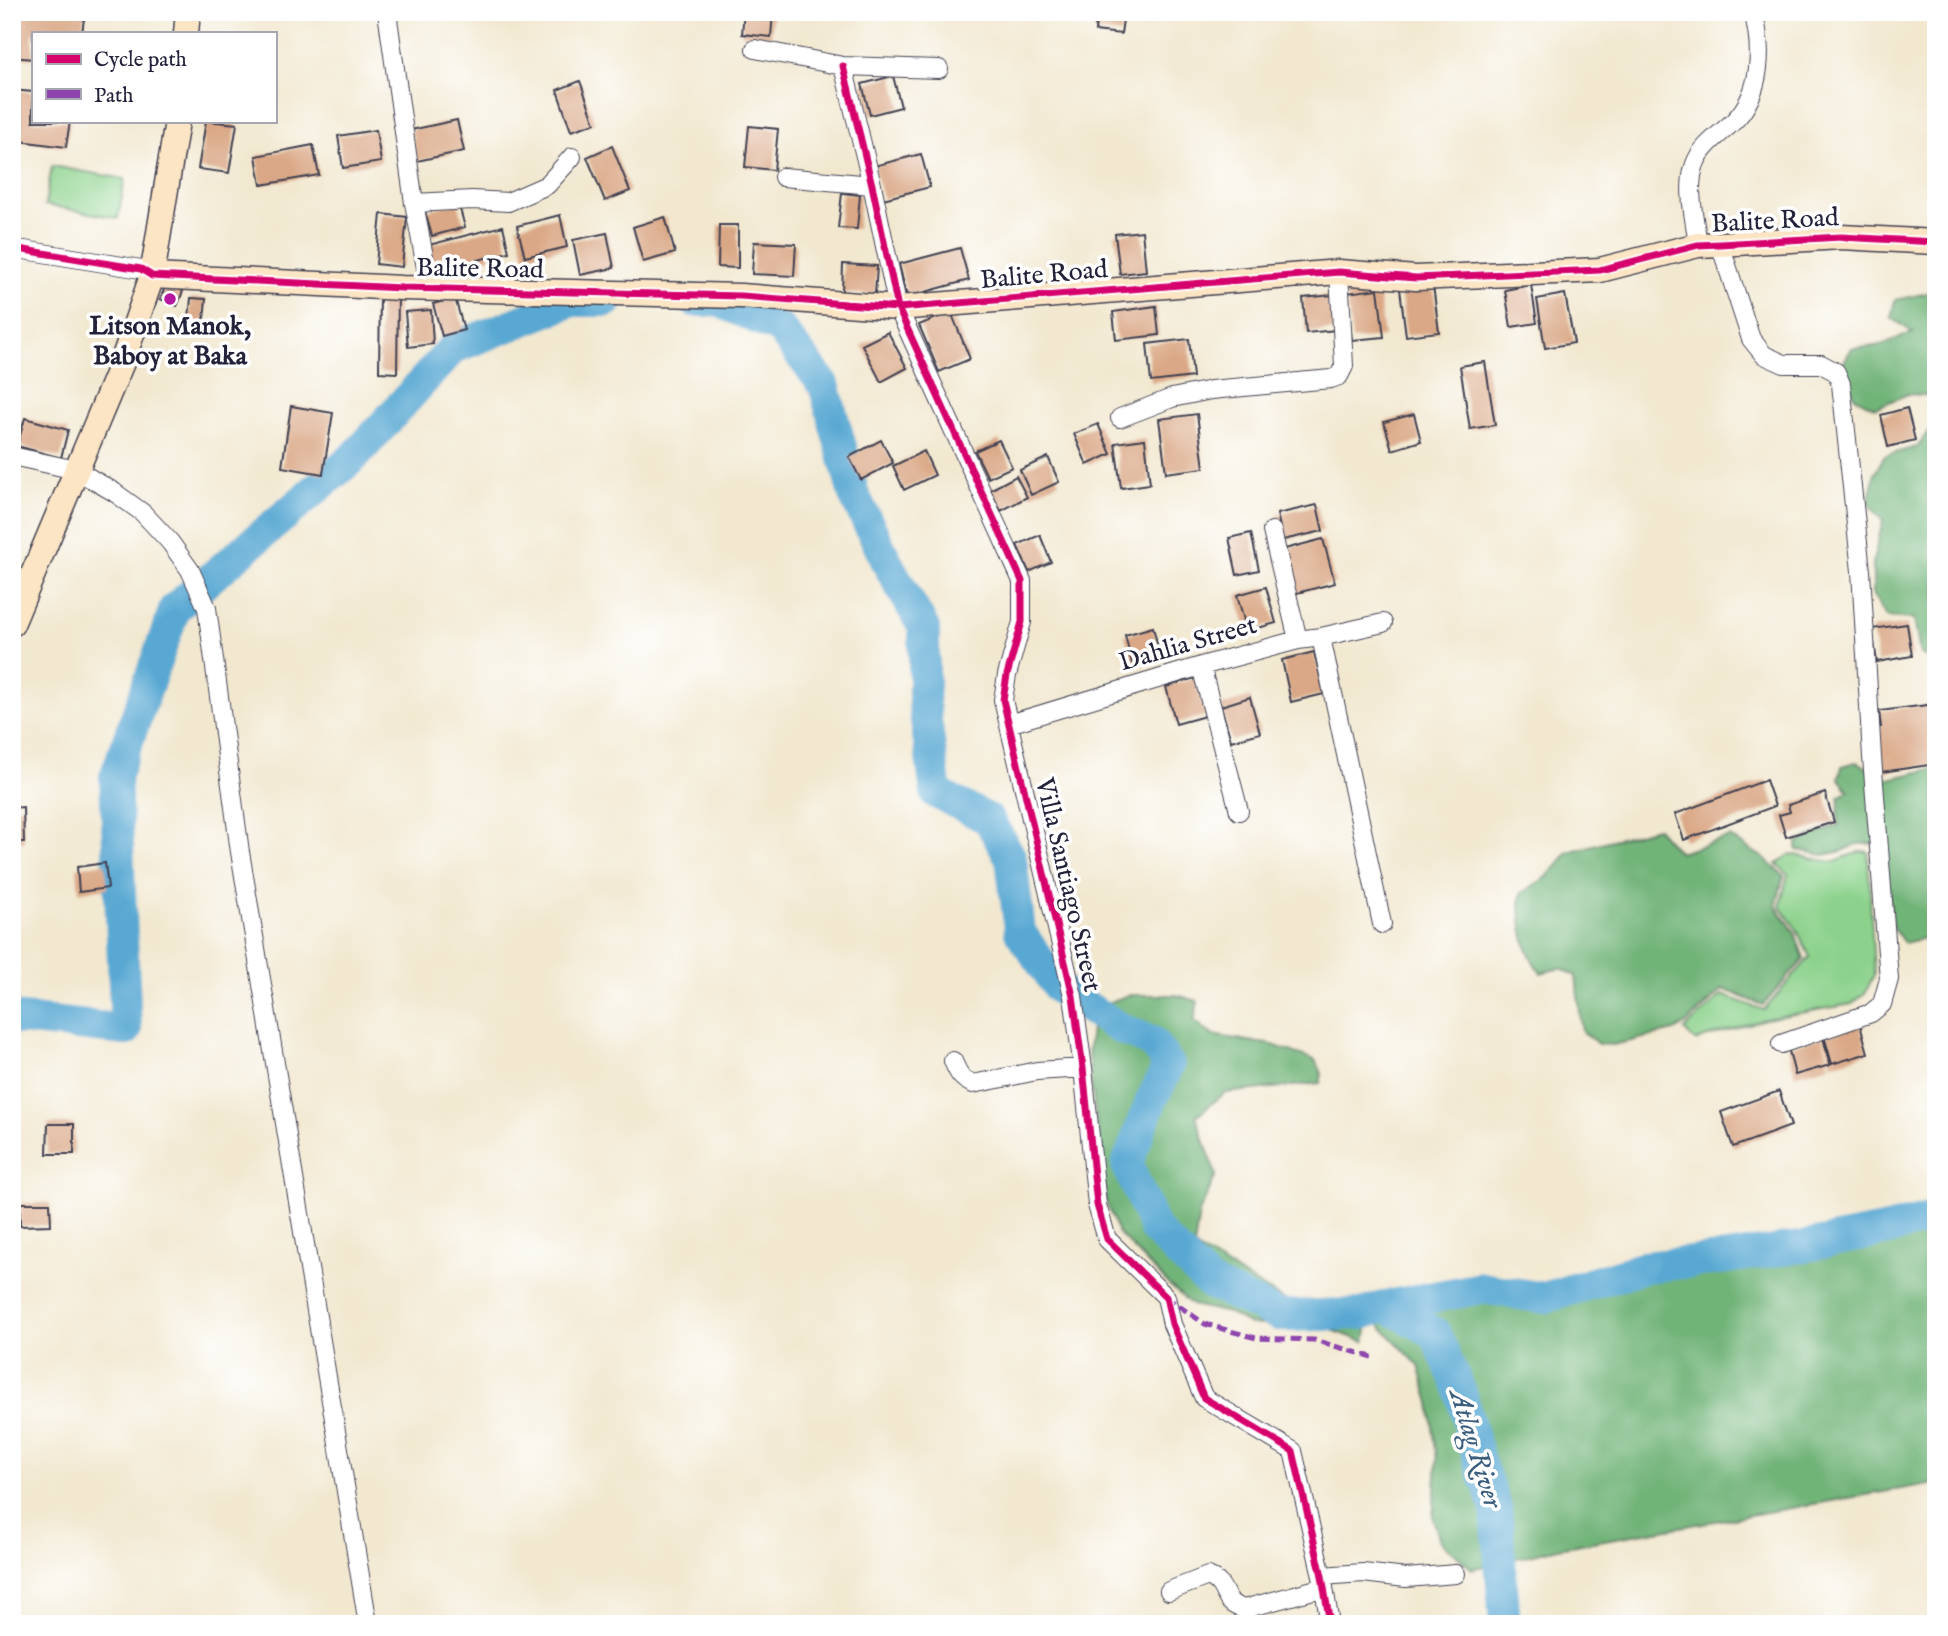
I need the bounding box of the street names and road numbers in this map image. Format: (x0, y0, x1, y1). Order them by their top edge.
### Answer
street label: Balite Road (1710, 201, 1840, 241)
street label: Balite Road (416, 251, 544, 287)
street label: Balite Road (979, 253, 1109, 297)
street label: Dahlia Street (1115, 609, 1261, 679)
street label: Villa Santiago Street (1027, 774, 1109, 995)

